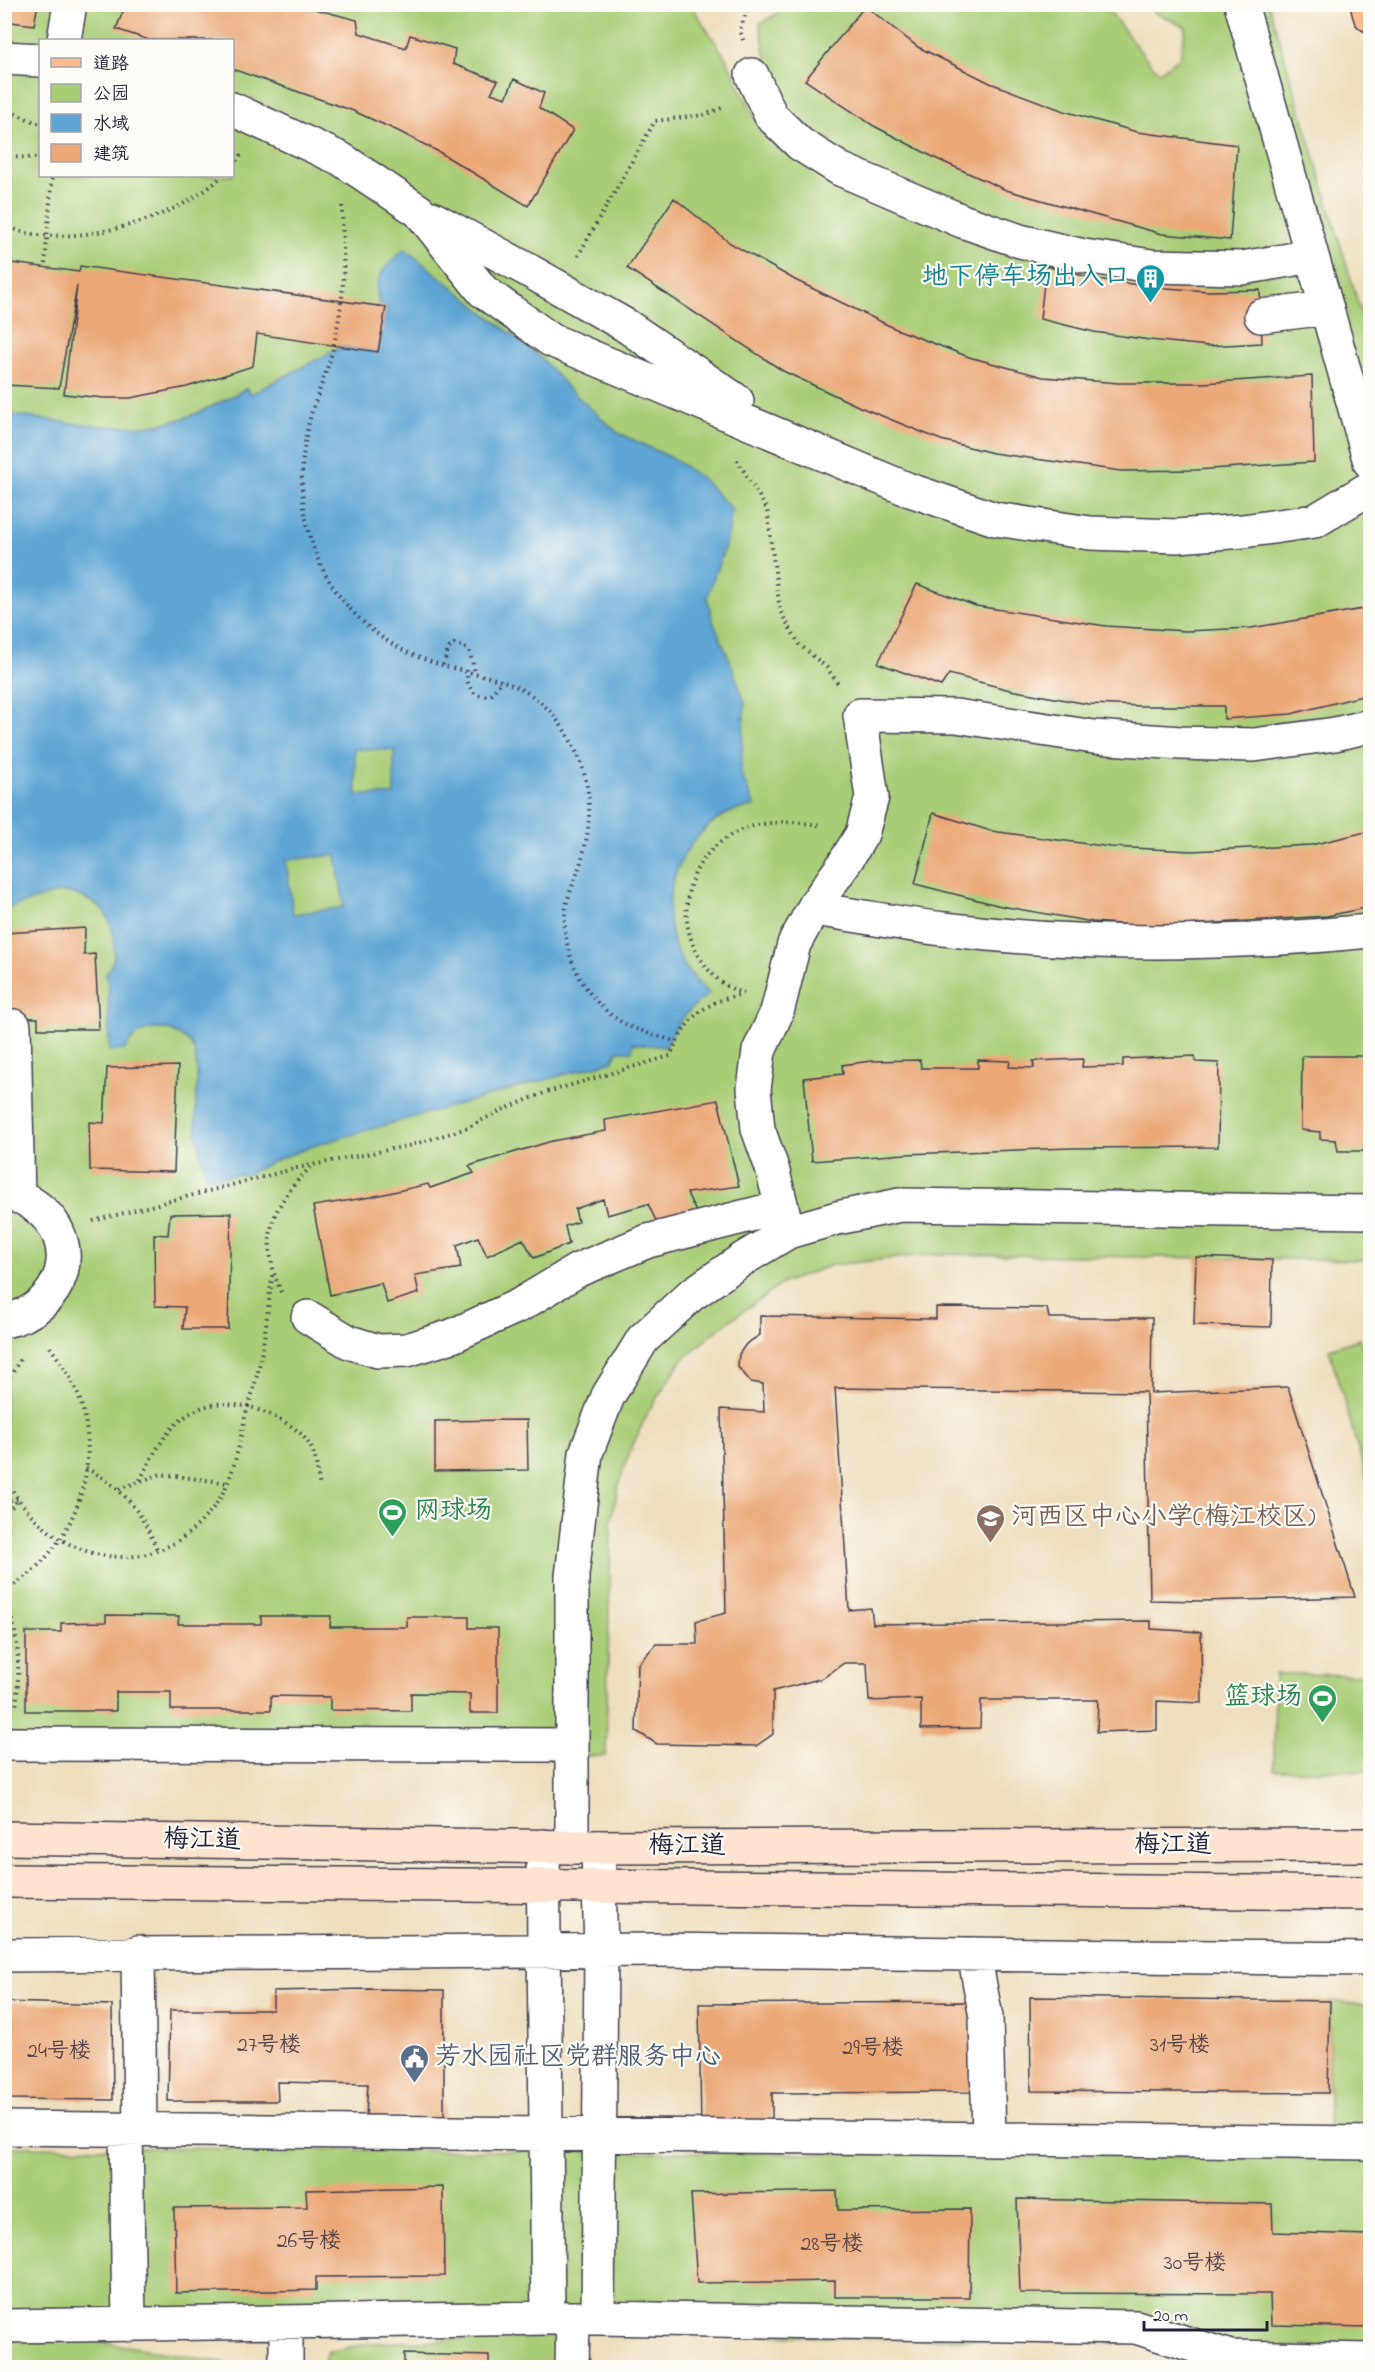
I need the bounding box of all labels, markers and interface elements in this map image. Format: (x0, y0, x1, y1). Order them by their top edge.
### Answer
legend (39, 39, 234, 177)
text: 道路 (93, 52, 129, 78)
text: 公园 (93, 82, 129, 108)
text: 水域 (93, 112, 129, 138)
text: 建筑 (93, 142, 129, 168)
place label: 地下停车场出入口 (922, 259, 1130, 297)
building icon: 地下停车场出入口 (1135, 262, 1167, 304)
place label: 网球场 (414, 1493, 492, 1531)
sports icon: 网球场 (377, 1496, 409, 1538)
place label: 河西区中心小学(梅江校区) (1011, 1499, 1316, 1537)
school or university icon: 河西区中心小学(梅江校区) (974, 1502, 1006, 1544)
place label: 篮球场 (1224, 1679, 1302, 1717)
sports icon: 篮球场 (1307, 1682, 1339, 1724)
street label: 梅江道 (163, 1821, 241, 1861)
street label: 梅江道 (1134, 1827, 1212, 1865)
street label: 梅江道 (648, 1828, 726, 1866)
house number: 27号楼 (237, 2030, 301, 2062)
house number: 31号楼 (1150, 2030, 1210, 2062)
house number: 29号楼 (842, 2033, 904, 2065)
house number: 24号楼 (27, 2036, 91, 2068)
place label: 芳水园社区党群服务中心 (435, 2039, 721, 2077)
public building icon: 芳水园社区党群服务中心 (398, 2042, 430, 2084)
house number: 26号楼 (277, 2226, 341, 2258)
house number: 28号楼 (800, 2229, 864, 2261)
house number: 30号楼 (1164, 2248, 1226, 2280)
scale bar (1144, 2294, 1267, 2332)
text: 20 m (1153, 2304, 1188, 2330)

